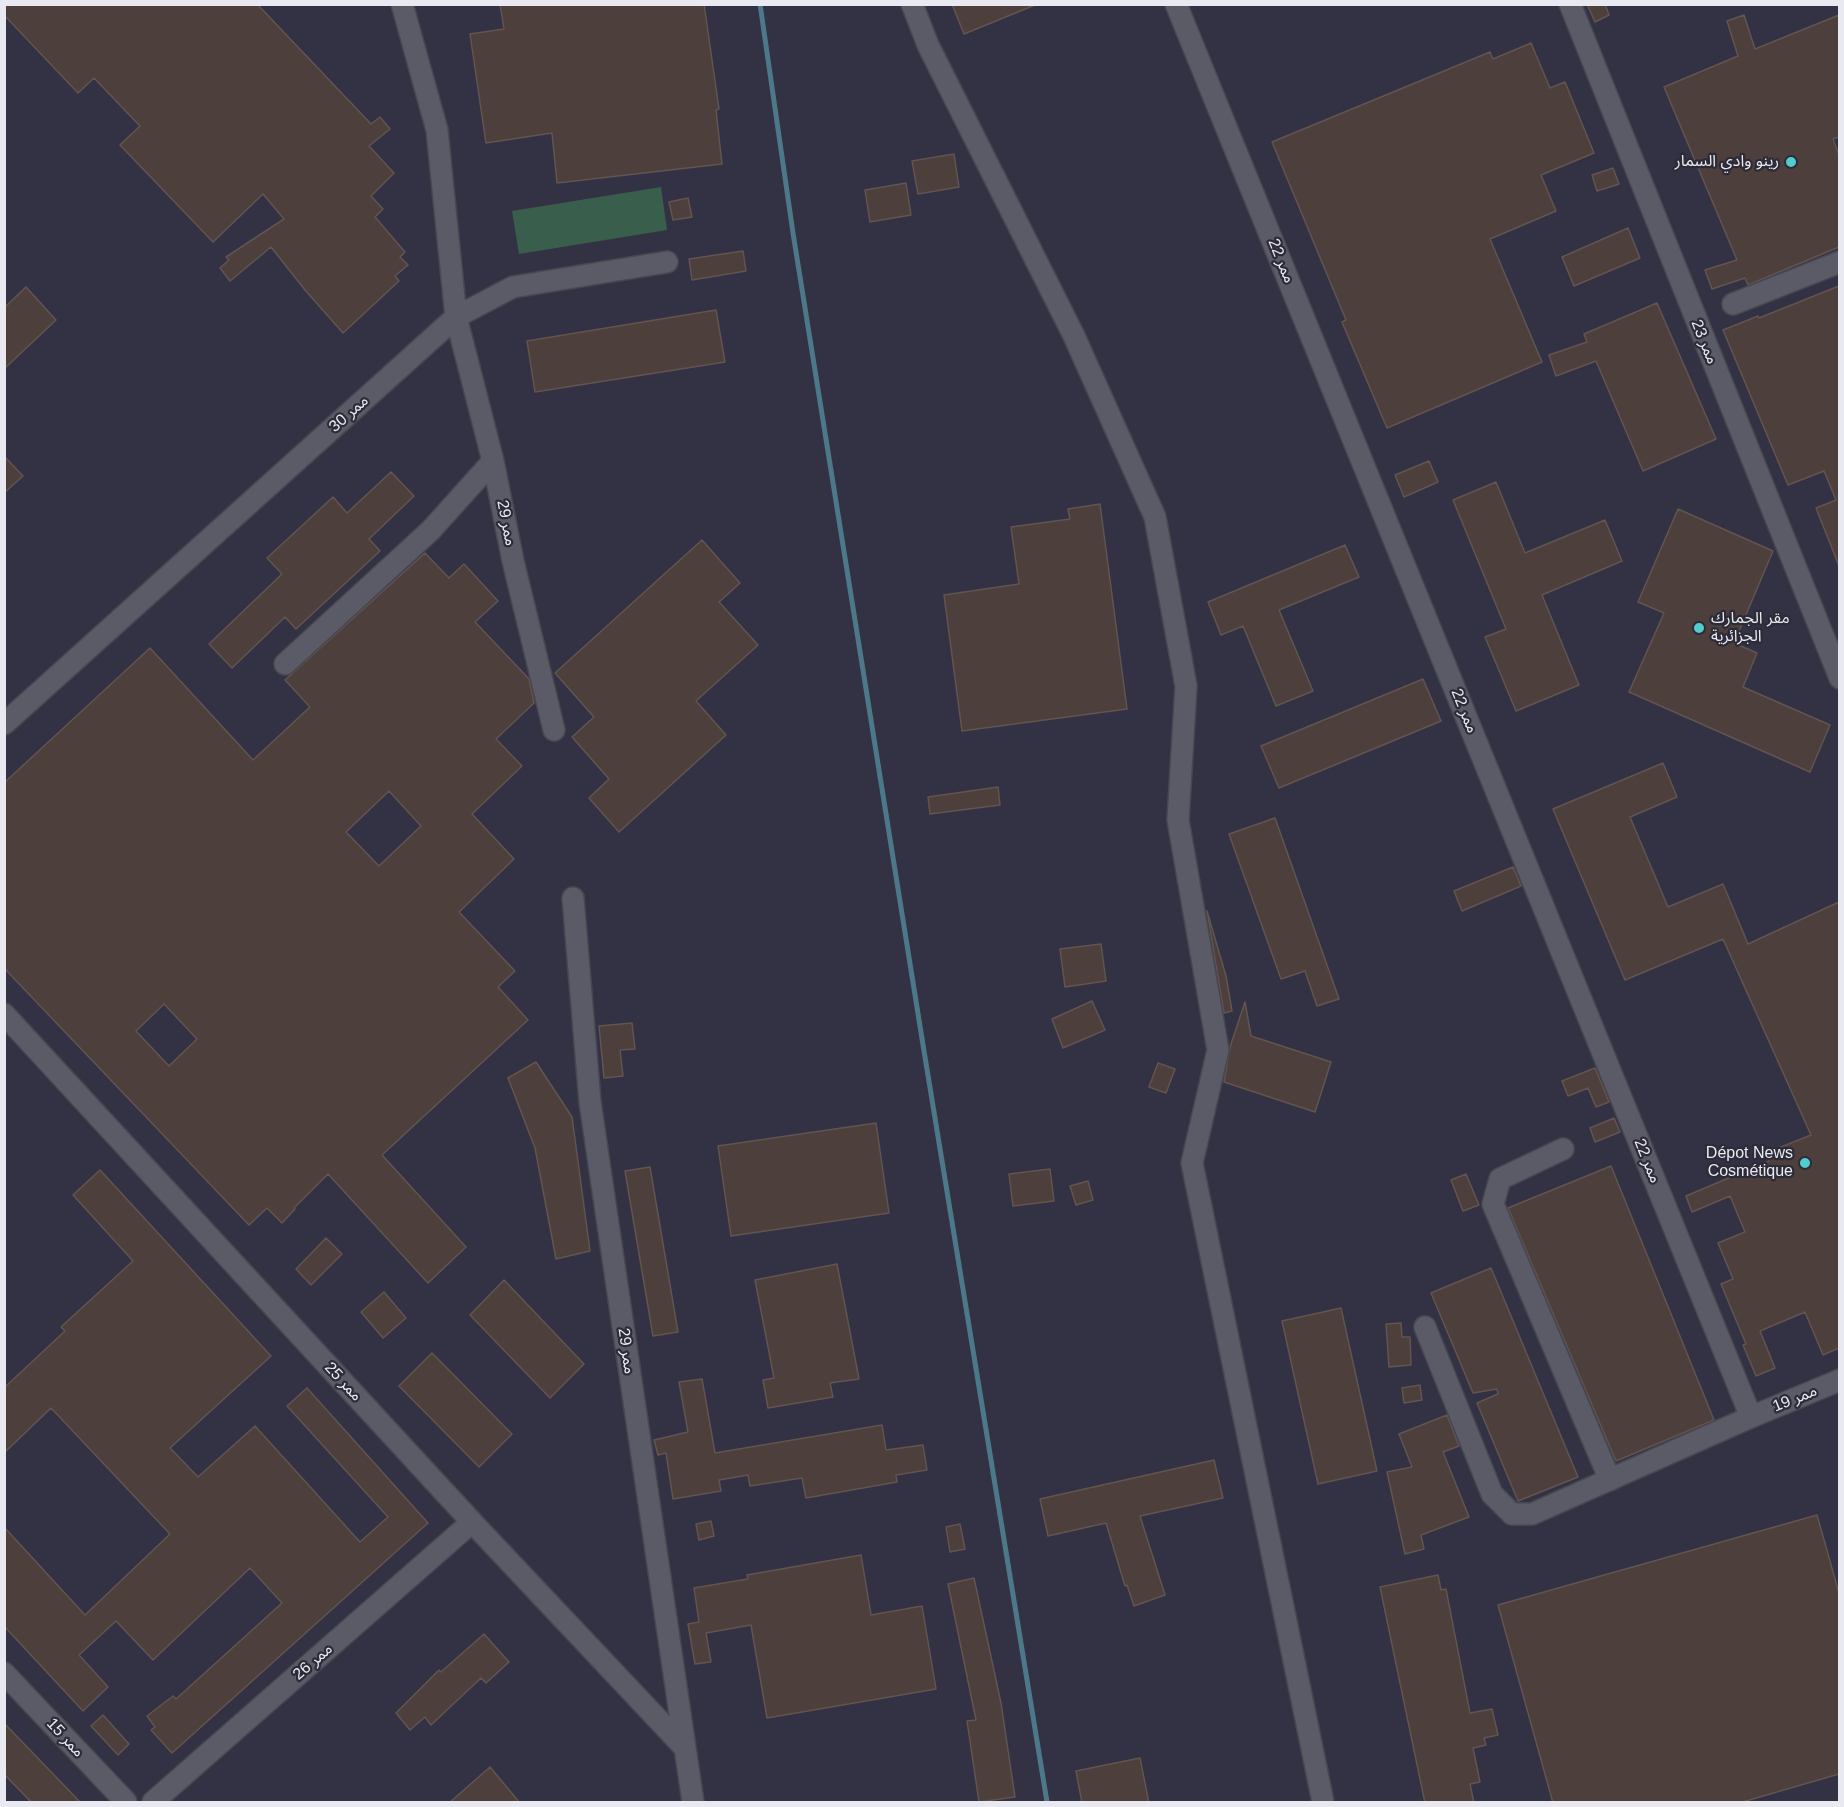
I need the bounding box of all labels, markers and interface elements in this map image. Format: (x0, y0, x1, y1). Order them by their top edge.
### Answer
place label: رينو وادي السمار (1675, 152, 1779, 172)
marker: رينو وادي السمار (1784, 155, 1798, 169)
street label: ممر 22 (1263, 236, 1299, 286)
street label: ممر 23 (1686, 317, 1722, 367)
street label: ممر 30 (325, 391, 373, 437)
street label: ممر 29 (492, 498, 520, 548)
place label: مقر الجمارك الجزائرية (1711, 609, 1790, 647)
marker: مقر الجمارك الجزائرية (1692, 621, 1706, 635)
street label: ممر 22 (1446, 686, 1482, 736)
street label: ممر 22 (1629, 1136, 1665, 1186)
place label: Dépot News Cosmétique (1706, 1144, 1793, 1182)
marker: Dépot News Cosmétique (1798, 1156, 1812, 1170)
street label: ممر 29 (613, 1327, 639, 1375)
street label: ممر 25 (320, 1359, 366, 1405)
street label: ممر 19 (1770, 1381, 1820, 1417)
street label: ممر 26 (289, 1640, 337, 1684)
street label: ممر 15 (42, 1715, 88, 1761)

